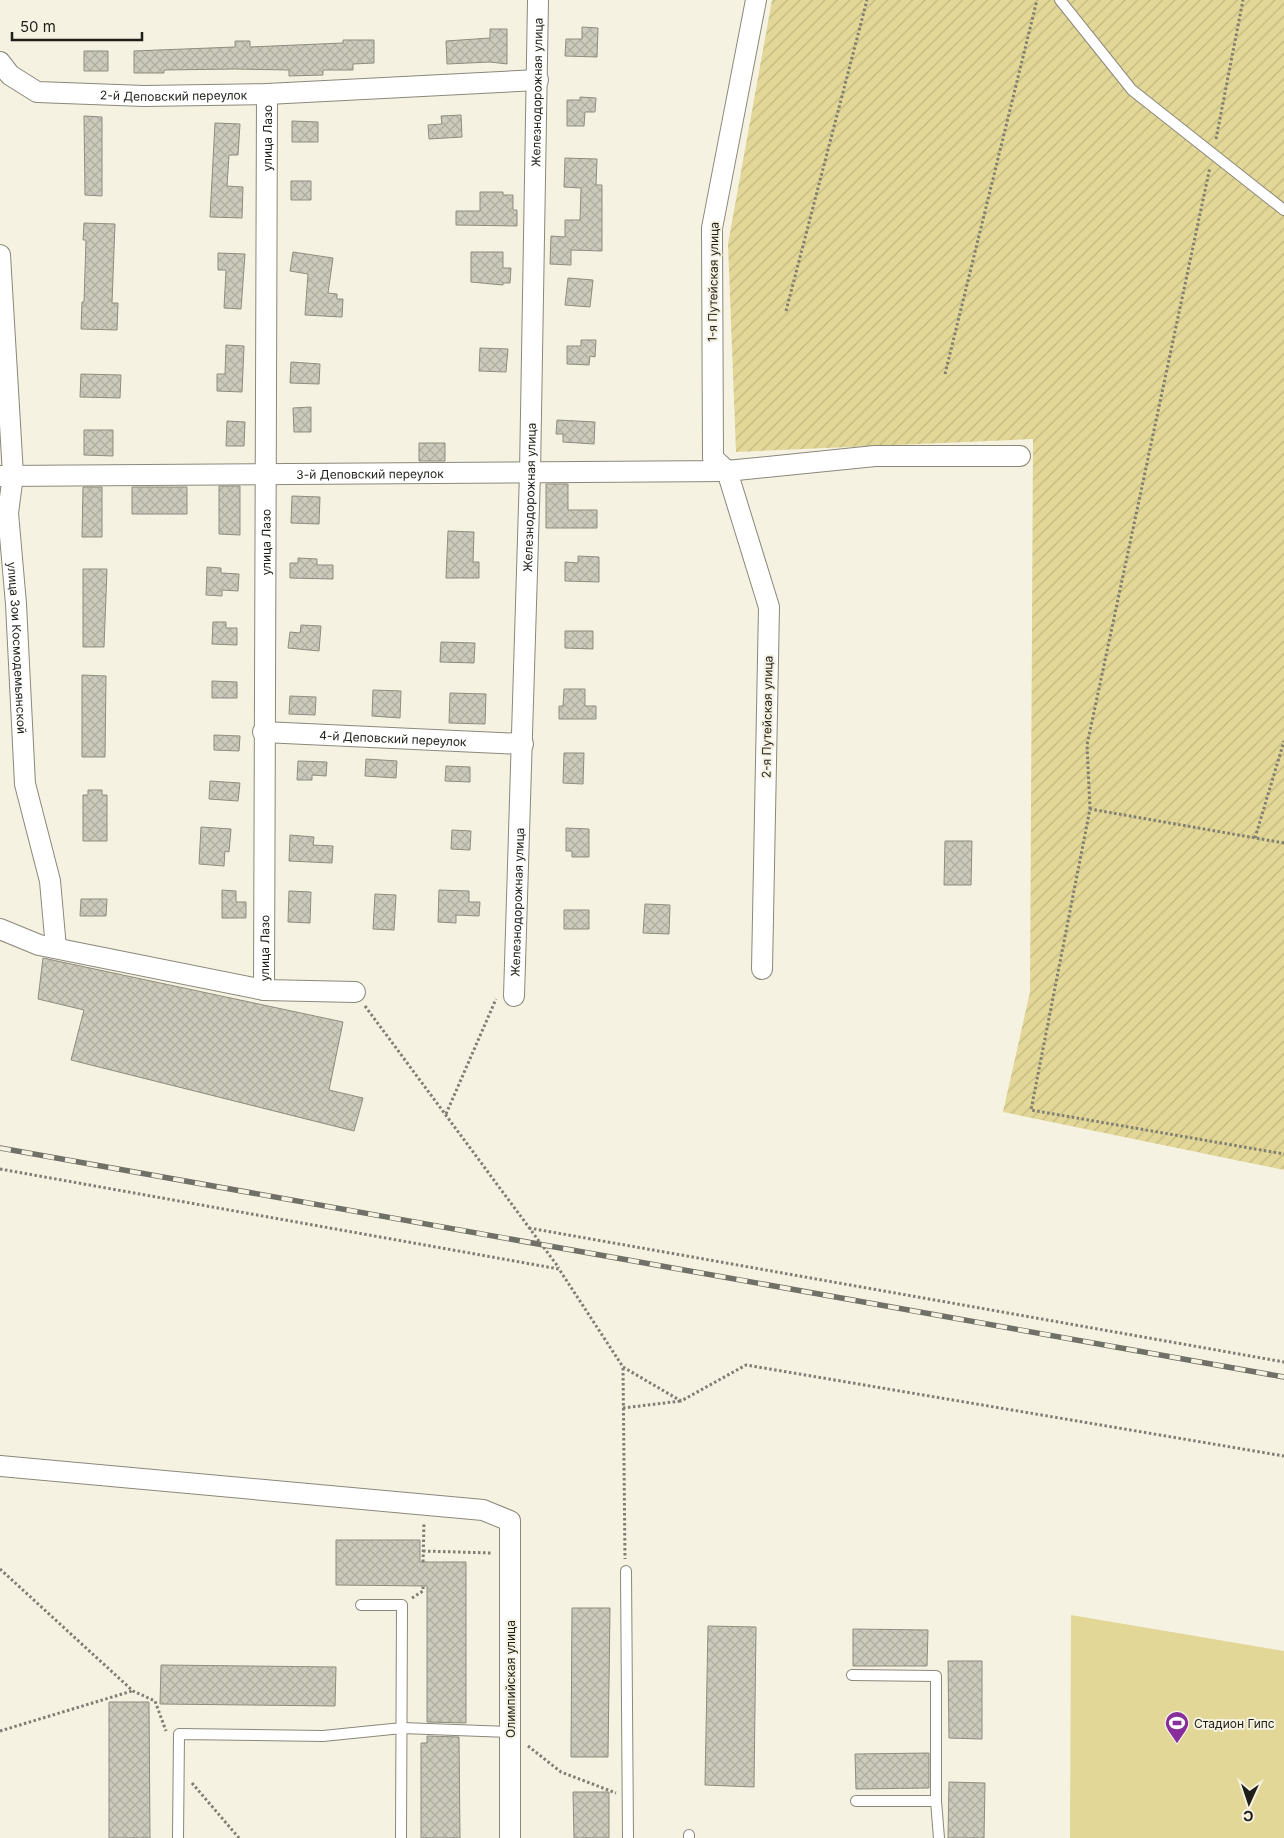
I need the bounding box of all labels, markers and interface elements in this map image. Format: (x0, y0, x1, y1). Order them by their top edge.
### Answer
scale bar (12, 10, 142, 42)
text: 50 m (20, 17, 56, 36)
street label: Железнодорожная улица (528, 18, 545, 167)
street label: 2-й Деповский переулок (100, 87, 248, 104)
street label: улица Лазо (259, 105, 274, 171)
street label: 1-я Путейская улица (704, 222, 722, 342)
street label: Железнодорожная улица (519, 423, 538, 572)
street label: 3-й Деповский переулок (296, 465, 444, 481)
street label: улица Лазо (258, 509, 273, 575)
street label: улица Зои Космодемьянской (5, 561, 30, 734)
street label: 2-я Путейская улица (758, 656, 776, 778)
street label: 4-й Деповский переулок (319, 727, 467, 749)
street label: Железнодорожная улица (507, 827, 527, 977)
street label: улица Лазо (257, 915, 272, 981)
street label: Олимпийская улица (503, 1620, 518, 1738)
sports icon: Стадион Гипс (1164, 1710, 1190, 1744)
place label: Стадион Гипс (1194, 1716, 1275, 1731)
north arrow (1224, 1778, 1274, 1828)
text: С (1243, 1808, 1254, 1825)

